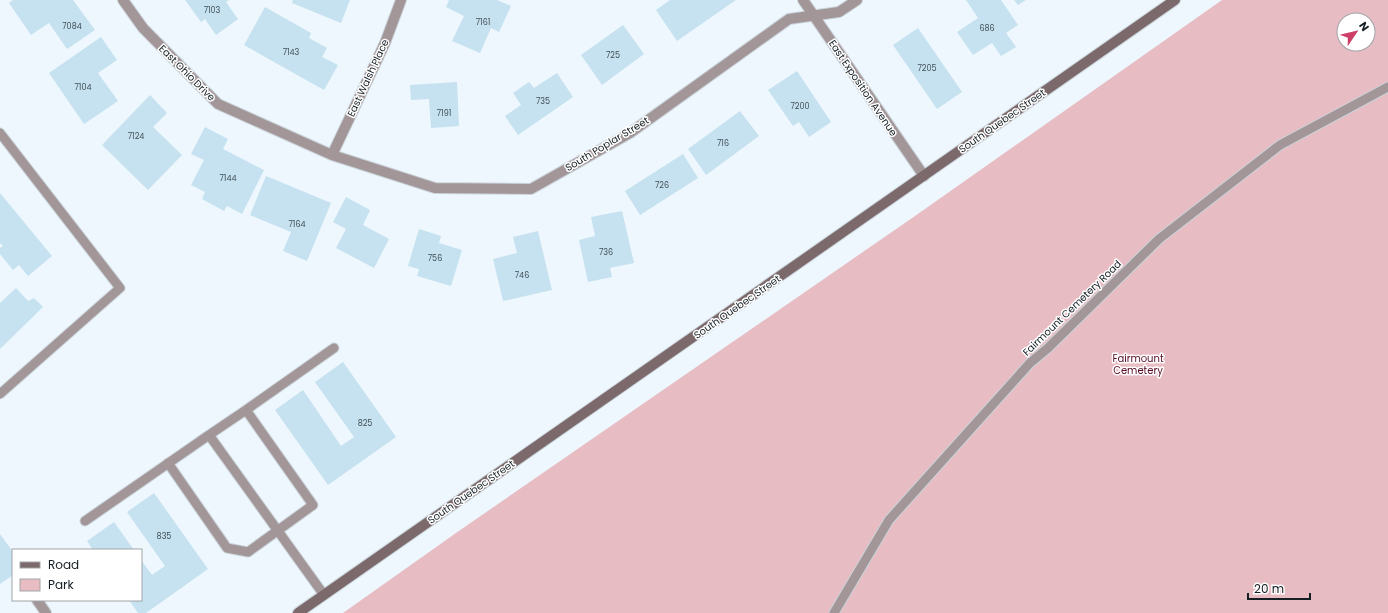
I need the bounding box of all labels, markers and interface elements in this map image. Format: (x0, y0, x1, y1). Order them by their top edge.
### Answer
house number: 7103 (204, 5, 221, 16)
north arrow (1336, 12, 1376, 52)
house number: 7161 (476, 17, 490, 28)
text: N (1355, 18, 1373, 34)
house number: 7084 (62, 21, 82, 32)
house number: 686 (979, 23, 995, 34)
street label: East Walsh Place (343, 37, 393, 119)
street label: East Exposition Avenue (825, 37, 901, 139)
street label: East Ohio Drive (155, 41, 219, 105)
house number: 7143 (283, 47, 300, 58)
house number: 725 (606, 50, 620, 61)
house number: 7205 (917, 63, 937, 74)
house number: 7104 (75, 82, 91, 93)
street label: South Quebec Street (956, 85, 1049, 157)
house number: 735 (536, 96, 550, 107)
house number: 7200 (790, 101, 810, 112)
house number: 7191 (437, 108, 451, 119)
street label: South Poplar Street (562, 113, 652, 175)
house number: 7124 (128, 131, 144, 142)
house number: 716 (717, 138, 729, 149)
house number: 7144 (220, 173, 237, 184)
house number: 726 (655, 180, 669, 191)
house number: 7164 (288, 219, 306, 230)
house number: 736 (599, 247, 613, 258)
house number: 756 (428, 253, 442, 264)
street label: Fairmount Cemetery Road (1019, 257, 1125, 359)
house number: 746 (515, 270, 529, 281)
street label: South Quebec Street (691, 271, 784, 343)
park label: Fairmount Cemetery (1112, 351, 1164, 378)
house number: 825 (358, 418, 372, 429)
street label: South Quebec Street (425, 456, 518, 528)
house number: 835 (157, 531, 171, 542)
legend (12, 549, 142, 601)
text: Road (48, 556, 79, 573)
scale bar (1248, 575, 1310, 601)
text: Park (48, 576, 75, 593)
text: 20 m (1254, 580, 1284, 597)

